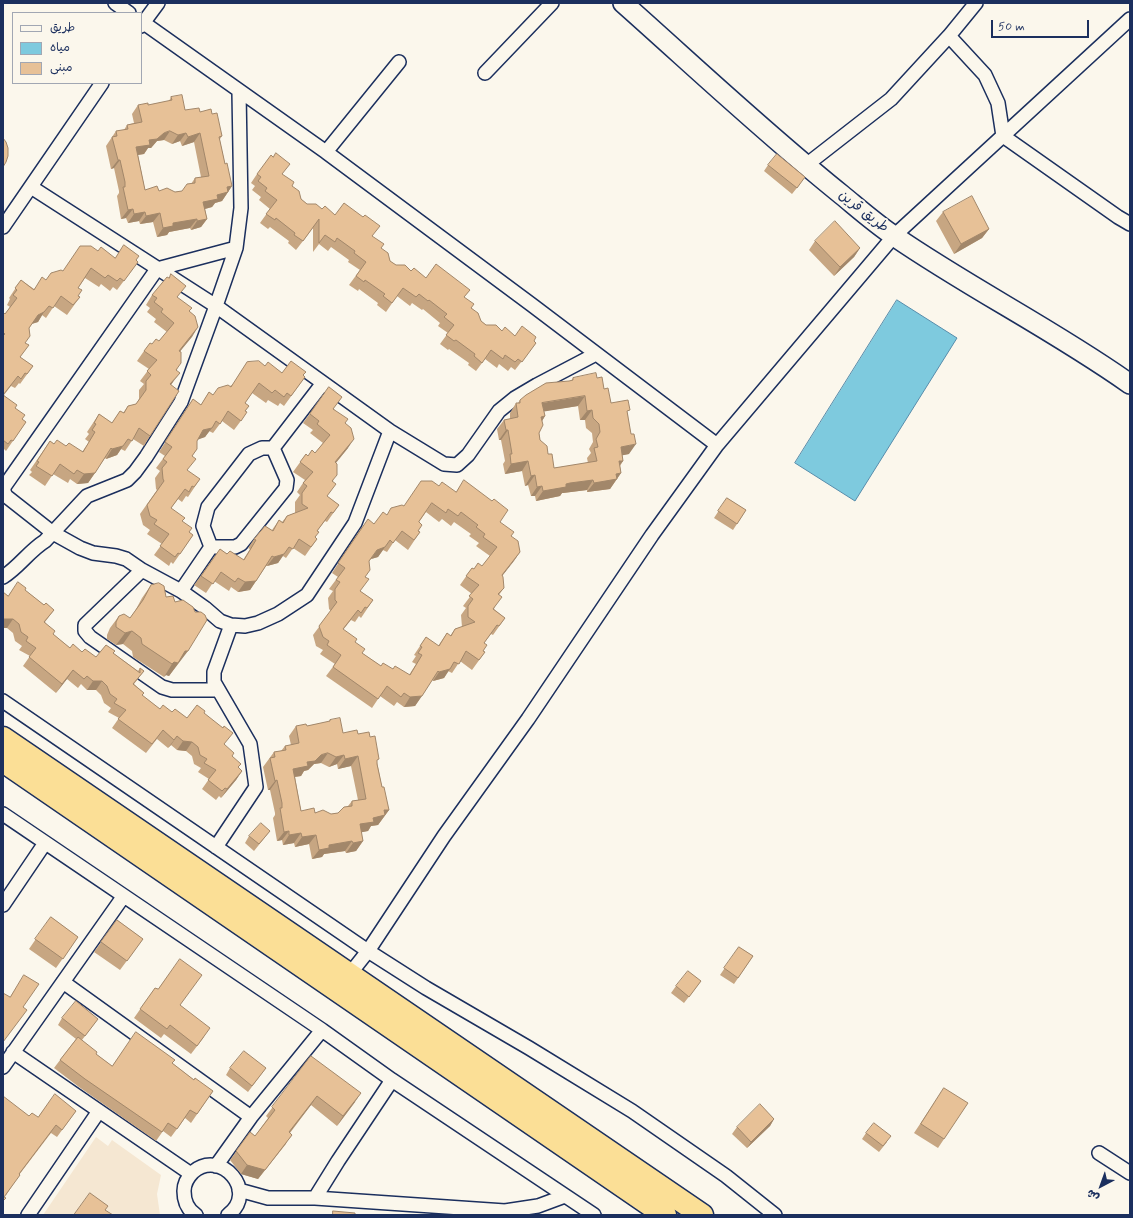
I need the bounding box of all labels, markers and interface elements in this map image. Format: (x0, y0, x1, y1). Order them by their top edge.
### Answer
legend (12, 12, 142, 84)
scale bar (993, 12, 1091, 38)
text: 50 m (998, 19, 1025, 35)
text: طريق (50, 20, 75, 36)
text: مياه (50, 40, 70, 56)
text: مبنى (50, 60, 73, 76)
street label: طريق قرين (835, 187, 891, 237)
north arrow (1081, 1166, 1121, 1206)
text: ش (1084, 1186, 1102, 1204)

